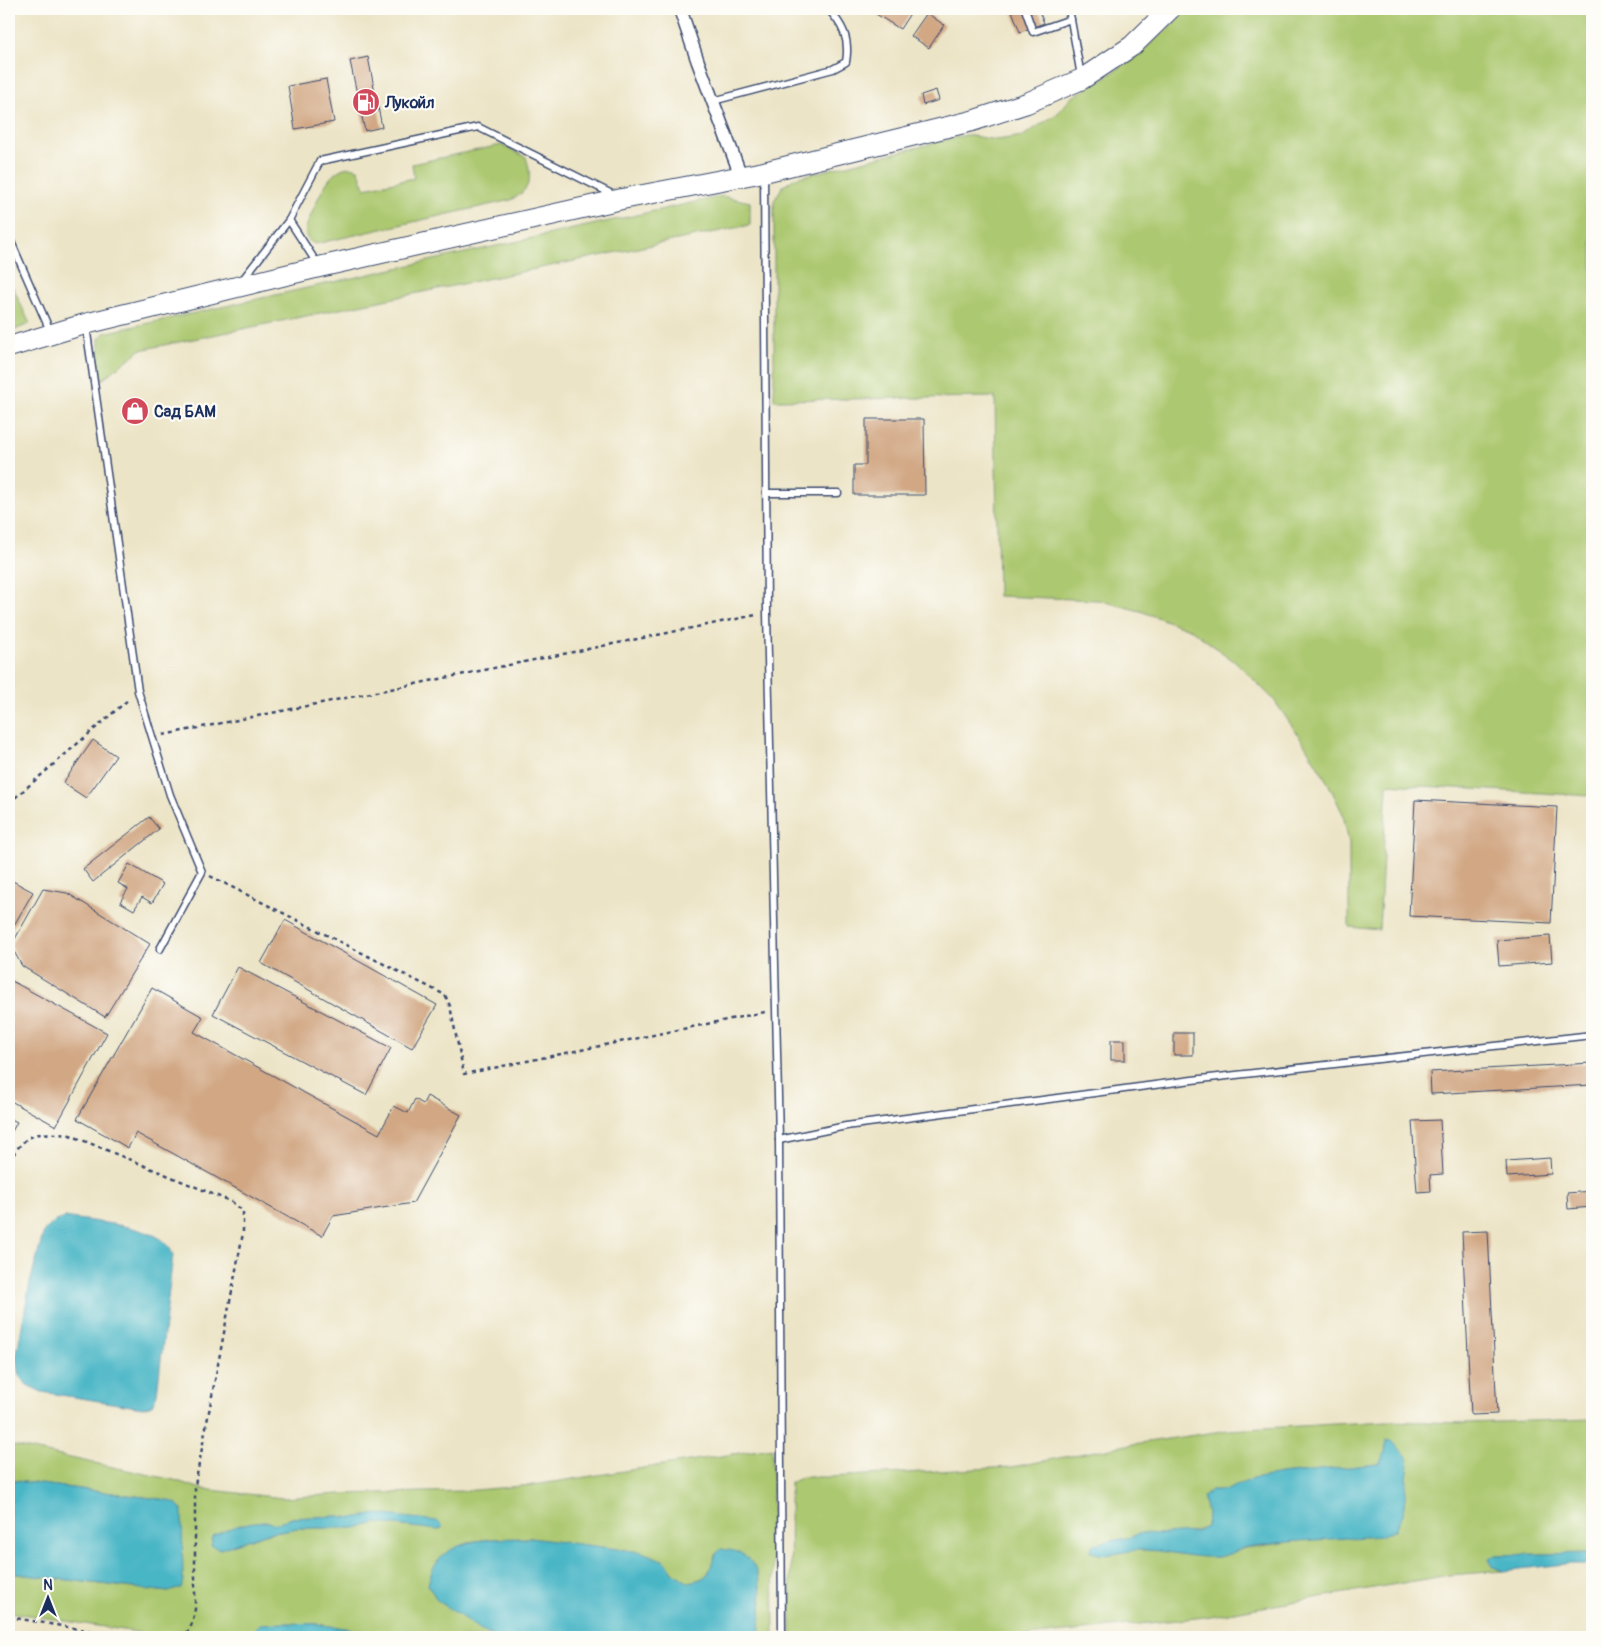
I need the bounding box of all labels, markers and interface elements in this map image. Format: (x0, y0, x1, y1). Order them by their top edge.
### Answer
fuel station icon: Лукойл (351, 87, 381, 117)
place label: Лукойл (384, 93, 434, 113)
shop icon: Сад БАМ (120, 396, 150, 426)
place label: Сад БАМ (154, 402, 216, 422)
north arrow (22, 1574, 72, 1624)
text: N (43, 1577, 53, 1594)

